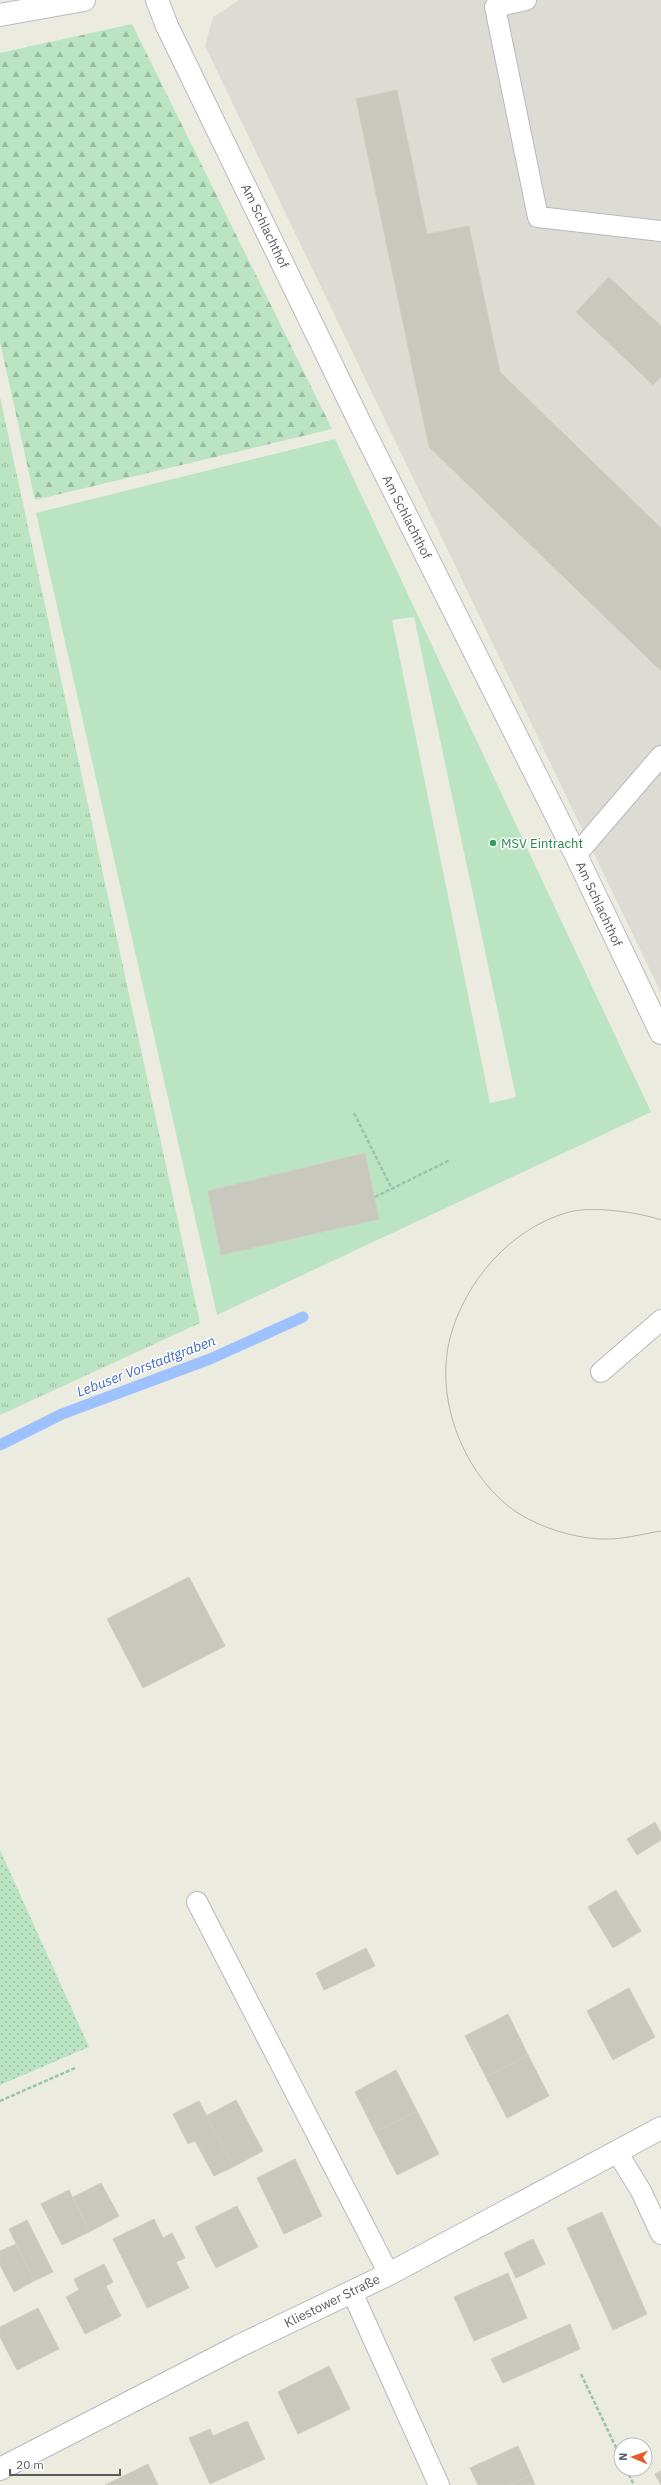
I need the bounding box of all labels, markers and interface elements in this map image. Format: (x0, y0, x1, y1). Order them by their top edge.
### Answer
street label: Am Schlachthof (237, 181, 293, 271)
street label: Am Schlachthof (379, 472, 435, 562)
place label: MSV Eintracht (501, 835, 583, 852)
marker: MSV Eintracht (488, 838, 498, 848)
street label: Am Schlachthof (572, 859, 626, 949)
water label: Lebuser Vorstadtgraben (74, 1331, 218, 1401)
street label: Kliestower Straße (281, 2271, 383, 2331)
north arrow (613, 2437, 653, 2477)
scale bar (10, 2451, 120, 2477)
text: N (616, 2452, 630, 2461)
text: 20 m (16, 2457, 44, 2472)

